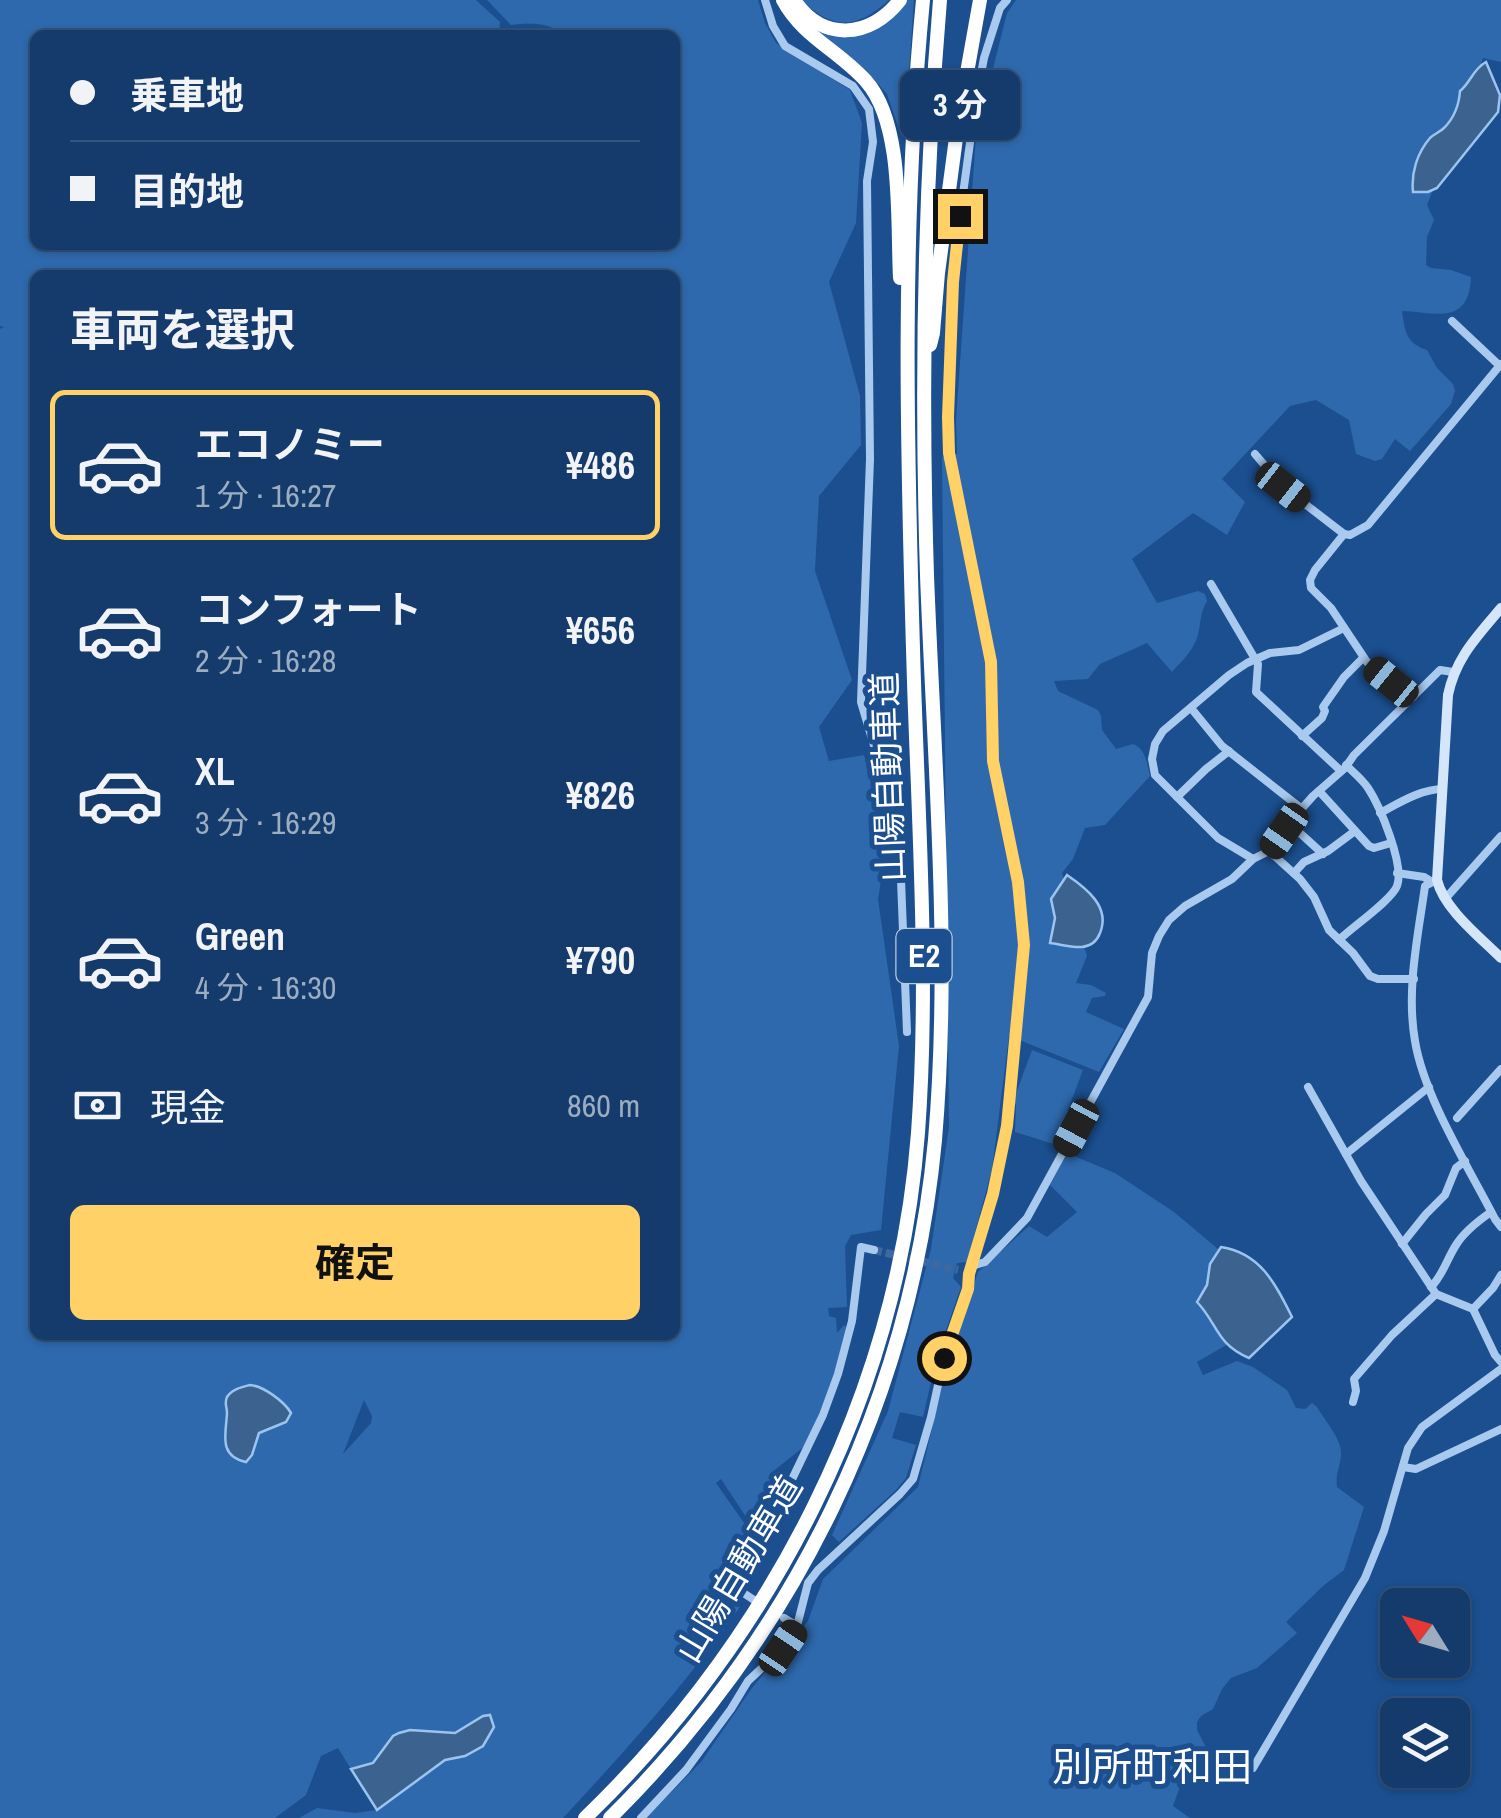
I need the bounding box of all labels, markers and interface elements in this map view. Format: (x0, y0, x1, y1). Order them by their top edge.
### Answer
text: 乗車地 (130, 70, 244, 121)
callout: 3 分 (900, 71, 1020, 141)
text: 3 分 (933, 83, 987, 126)
text: 目的地 (130, 166, 244, 217)
route end (938, 194, 983, 239)
text: 車両を選択 (70, 299, 295, 360)
text: エコノミー (195, 419, 385, 470)
icon: car (75, 420, 165, 510)
text: ¥486 (566, 440, 635, 491)
car (1250, 457, 1316, 517)
text: 1 分 · 16:27 (195, 474, 336, 517)
text: コンフォート (195, 584, 422, 635)
icon: car (75, 585, 165, 675)
text: ¥656 (566, 605, 635, 656)
text: 2 分 · 16:28 (195, 639, 336, 682)
car (1358, 651, 1424, 713)
street label: 山陽自動車道 (860, 671, 915, 883)
text: XL (195, 746, 235, 797)
icon: car (75, 750, 165, 840)
text: ¥826 (566, 770, 635, 821)
car (1255, 798, 1313, 864)
text: 3 分 · 16:29 (195, 801, 336, 844)
text: Green (195, 911, 285, 962)
icon: car (75, 915, 165, 1005)
road number: E2 (896, 929, 952, 983)
text: ¥790 (566, 935, 635, 986)
text: 4 分 · 16:30 (195, 966, 336, 1009)
icon: cash (70, 1078, 125, 1133)
text: 現金 (150, 1082, 226, 1133)
text: 860 m (567, 1084, 640, 1127)
car (1049, 1094, 1103, 1162)
button: 確定 (70, 1205, 640, 1320)
route start (922, 1336, 967, 1381)
street label: 山陽自動車道 (664, 1467, 813, 1671)
north arrow (1380, 1588, 1470, 1678)
map controls (1380, 1588, 1470, 1788)
car (754, 1615, 812, 1681)
button: layers (1380, 1698, 1470, 1788)
district label: 別所町和田 (1052, 1740, 1252, 1793)

